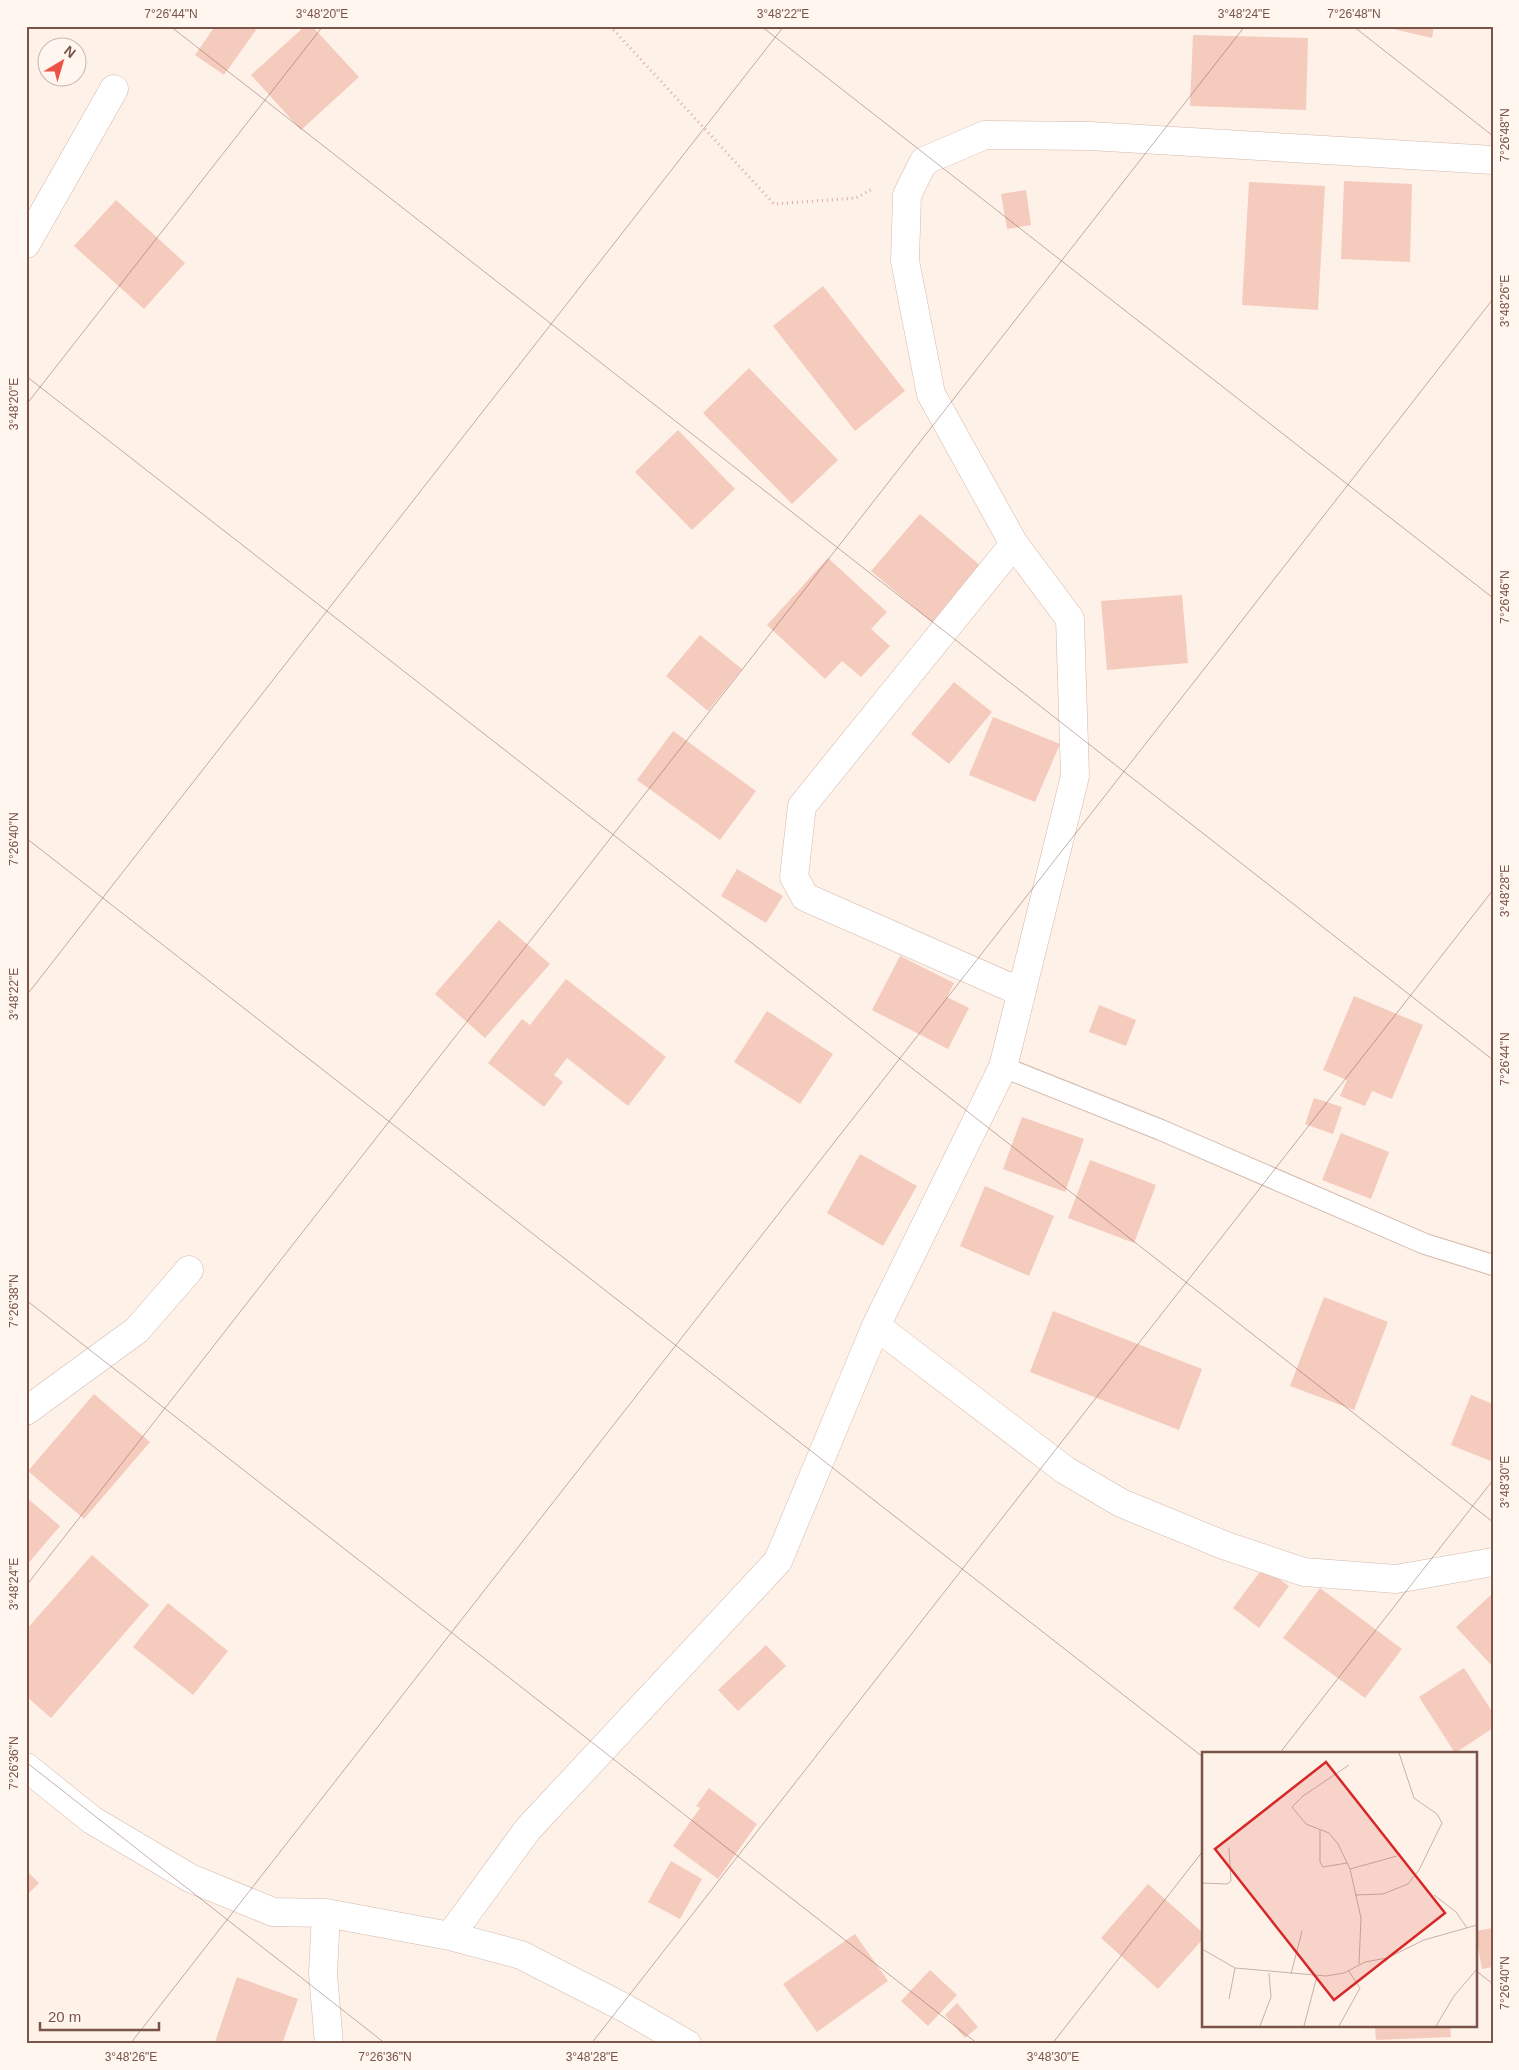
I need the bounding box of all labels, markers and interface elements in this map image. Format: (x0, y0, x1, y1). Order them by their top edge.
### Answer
text: 7°26'44"N (144, 7, 198, 21)
text: 3°48'20"E (296, 7, 348, 21)
text: 3°48'22"E (757, 7, 809, 21)
text: 3°48'24"E (1218, 7, 1270, 21)
text: 7°26'48"N (1327, 7, 1381, 21)
north arrow (38, 38, 88, 88)
text: N (61, 42, 79, 61)
text: 7°26'48"N (1498, 108, 1512, 162)
text: 3°48'26"E (1498, 275, 1512, 327)
text: 3°48'20"E (7, 378, 21, 430)
text: 7°26'46"N (1498, 570, 1512, 624)
text: 7°26'40"N (7, 812, 21, 866)
text: 3°48'28"E (1498, 865, 1512, 917)
text: 3°48'22"E (7, 968, 21, 1020)
text: 7°26'44"N (1498, 1032, 1512, 1086)
text: 7°26'38"N (7, 1274, 21, 1328)
text: 3°48'30"E (1498, 1456, 1512, 1508)
text: 3°48'24"E (7, 1558, 21, 1610)
text: 7°26'36"N (7, 1736, 21, 1790)
inset map (1202, 1752, 1476, 2028)
text: 7°26'40"N (1498, 1956, 1512, 2010)
scale bar (40, 2000, 159, 2032)
text: 20 m (48, 2008, 81, 2025)
text: 3°48'26"E (105, 2050, 157, 2064)
text: 7°26'36"N (358, 2050, 412, 2064)
text: 3°48'28"E (566, 2050, 618, 2064)
text: 3°48'30"E (1027, 2050, 1079, 2064)

